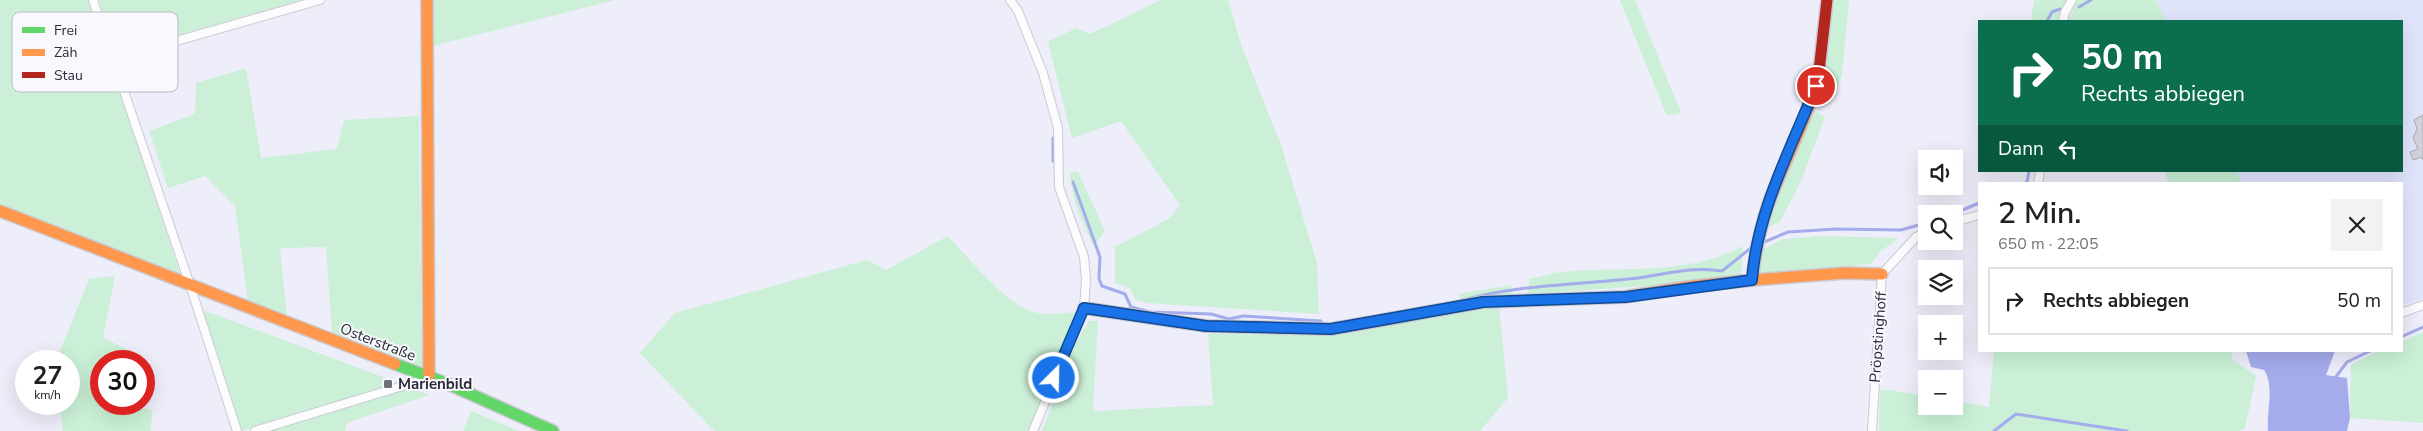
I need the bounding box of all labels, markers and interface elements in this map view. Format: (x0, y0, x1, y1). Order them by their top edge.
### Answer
legend (12, 12, 178, 92)
text: Frei (54, 21, 77, 40)
text: 50 m (2081, 34, 2163, 81)
icon: right (1998, 40, 2063, 105)
text: Zäh (54, 43, 77, 62)
pin (1795, 65, 1837, 107)
text: Stau (54, 66, 83, 85)
icon: arrive (1802, 72, 1830, 100)
text: Rechts abbiegen (2081, 79, 2245, 109)
icon: left (2054, 135, 2082, 163)
text: Dann (1998, 136, 2044, 162)
map controls (1918, 150, 1963, 415)
button: sound (1918, 150, 1963, 195)
text: 2 Min. (1998, 193, 2081, 234)
button: close (2331, 199, 2383, 251)
button: search (1918, 205, 1963, 250)
text: 650 m · 22:05 (1998, 233, 2099, 255)
button: layers (1918, 260, 1963, 305)
icon: right (2000, 287, 2028, 315)
text: Rechts abbiegen (2043, 288, 2189, 314)
text: 50 m (2337, 288, 2381, 314)
street label: Pröpstinghoff (1865, 290, 1891, 383)
button: + (1918, 315, 1963, 360)
street label: Osterstraße (337, 318, 419, 366)
speed limit sign: 30 (90, 350, 155, 415)
position arrow (1027, 351, 1079, 403)
text: 27 (32, 359, 63, 393)
button: − (1918, 370, 1963, 415)
place label: Marienbild (398, 374, 472, 394)
marker: Marienbild (382, 378, 394, 390)
text: km/h (34, 387, 61, 403)

